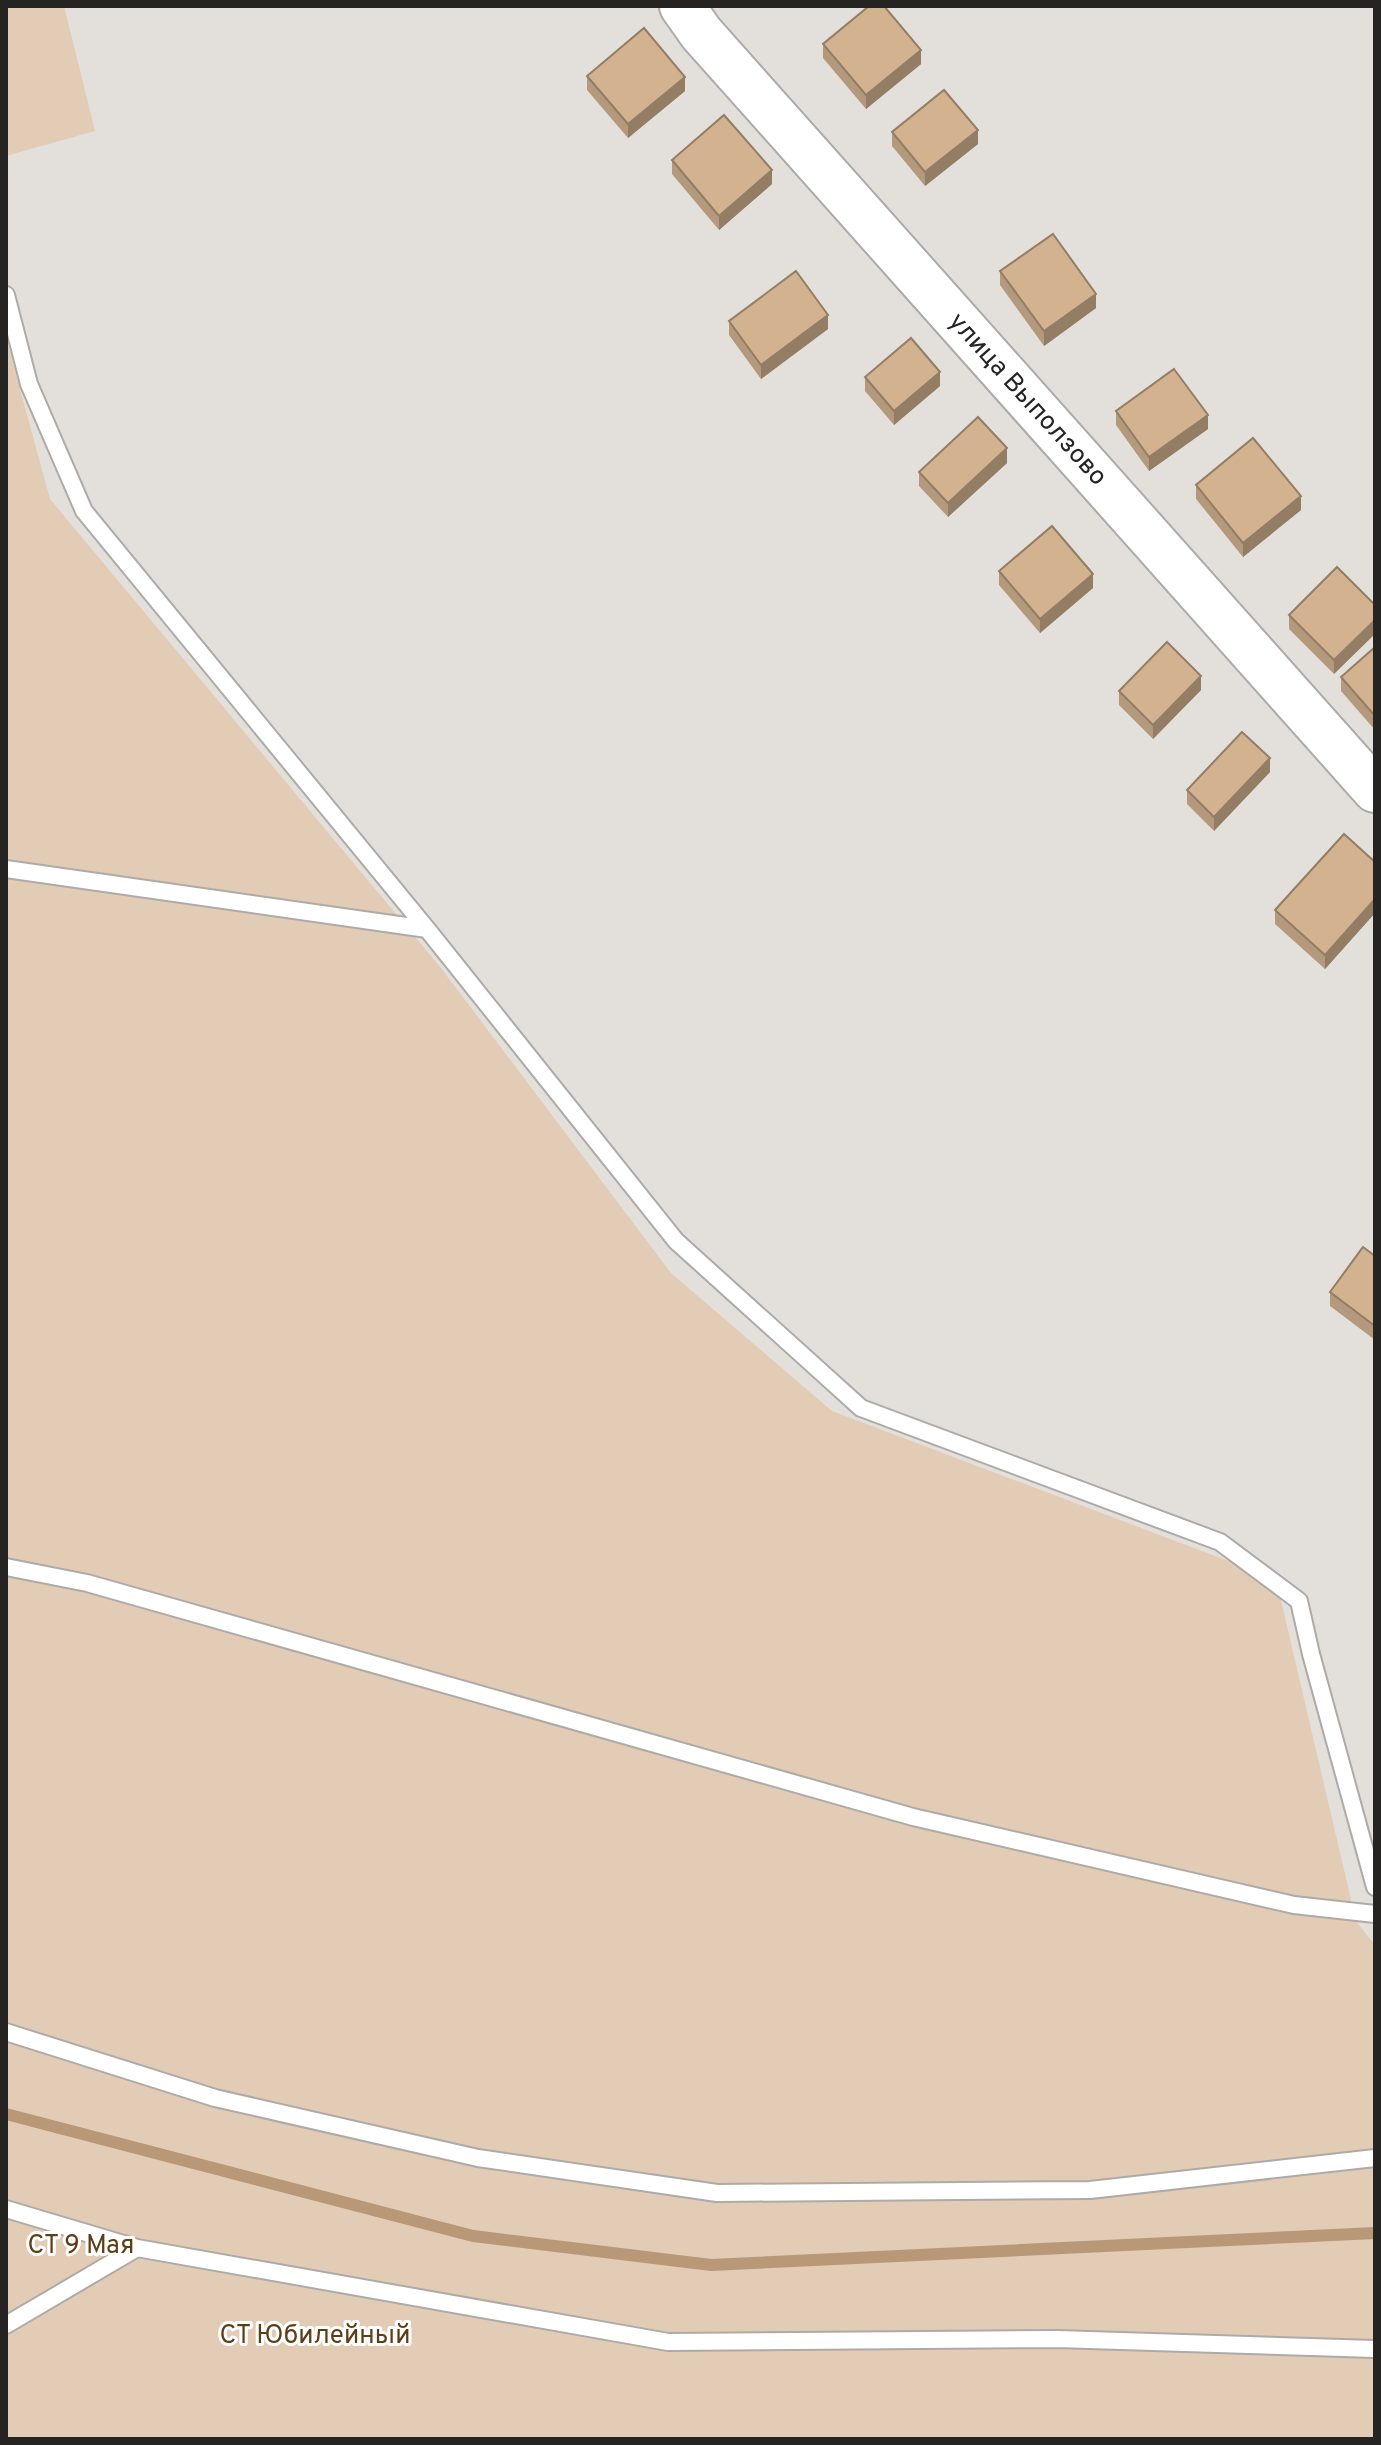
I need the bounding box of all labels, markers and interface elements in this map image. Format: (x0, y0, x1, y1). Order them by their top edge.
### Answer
street label: улица Выползово (940, 306, 1114, 494)
park label: СТ 9 Мая (28, 2230, 134, 2263)
park label: СТ Юбилейный (219, 2320, 411, 2353)

